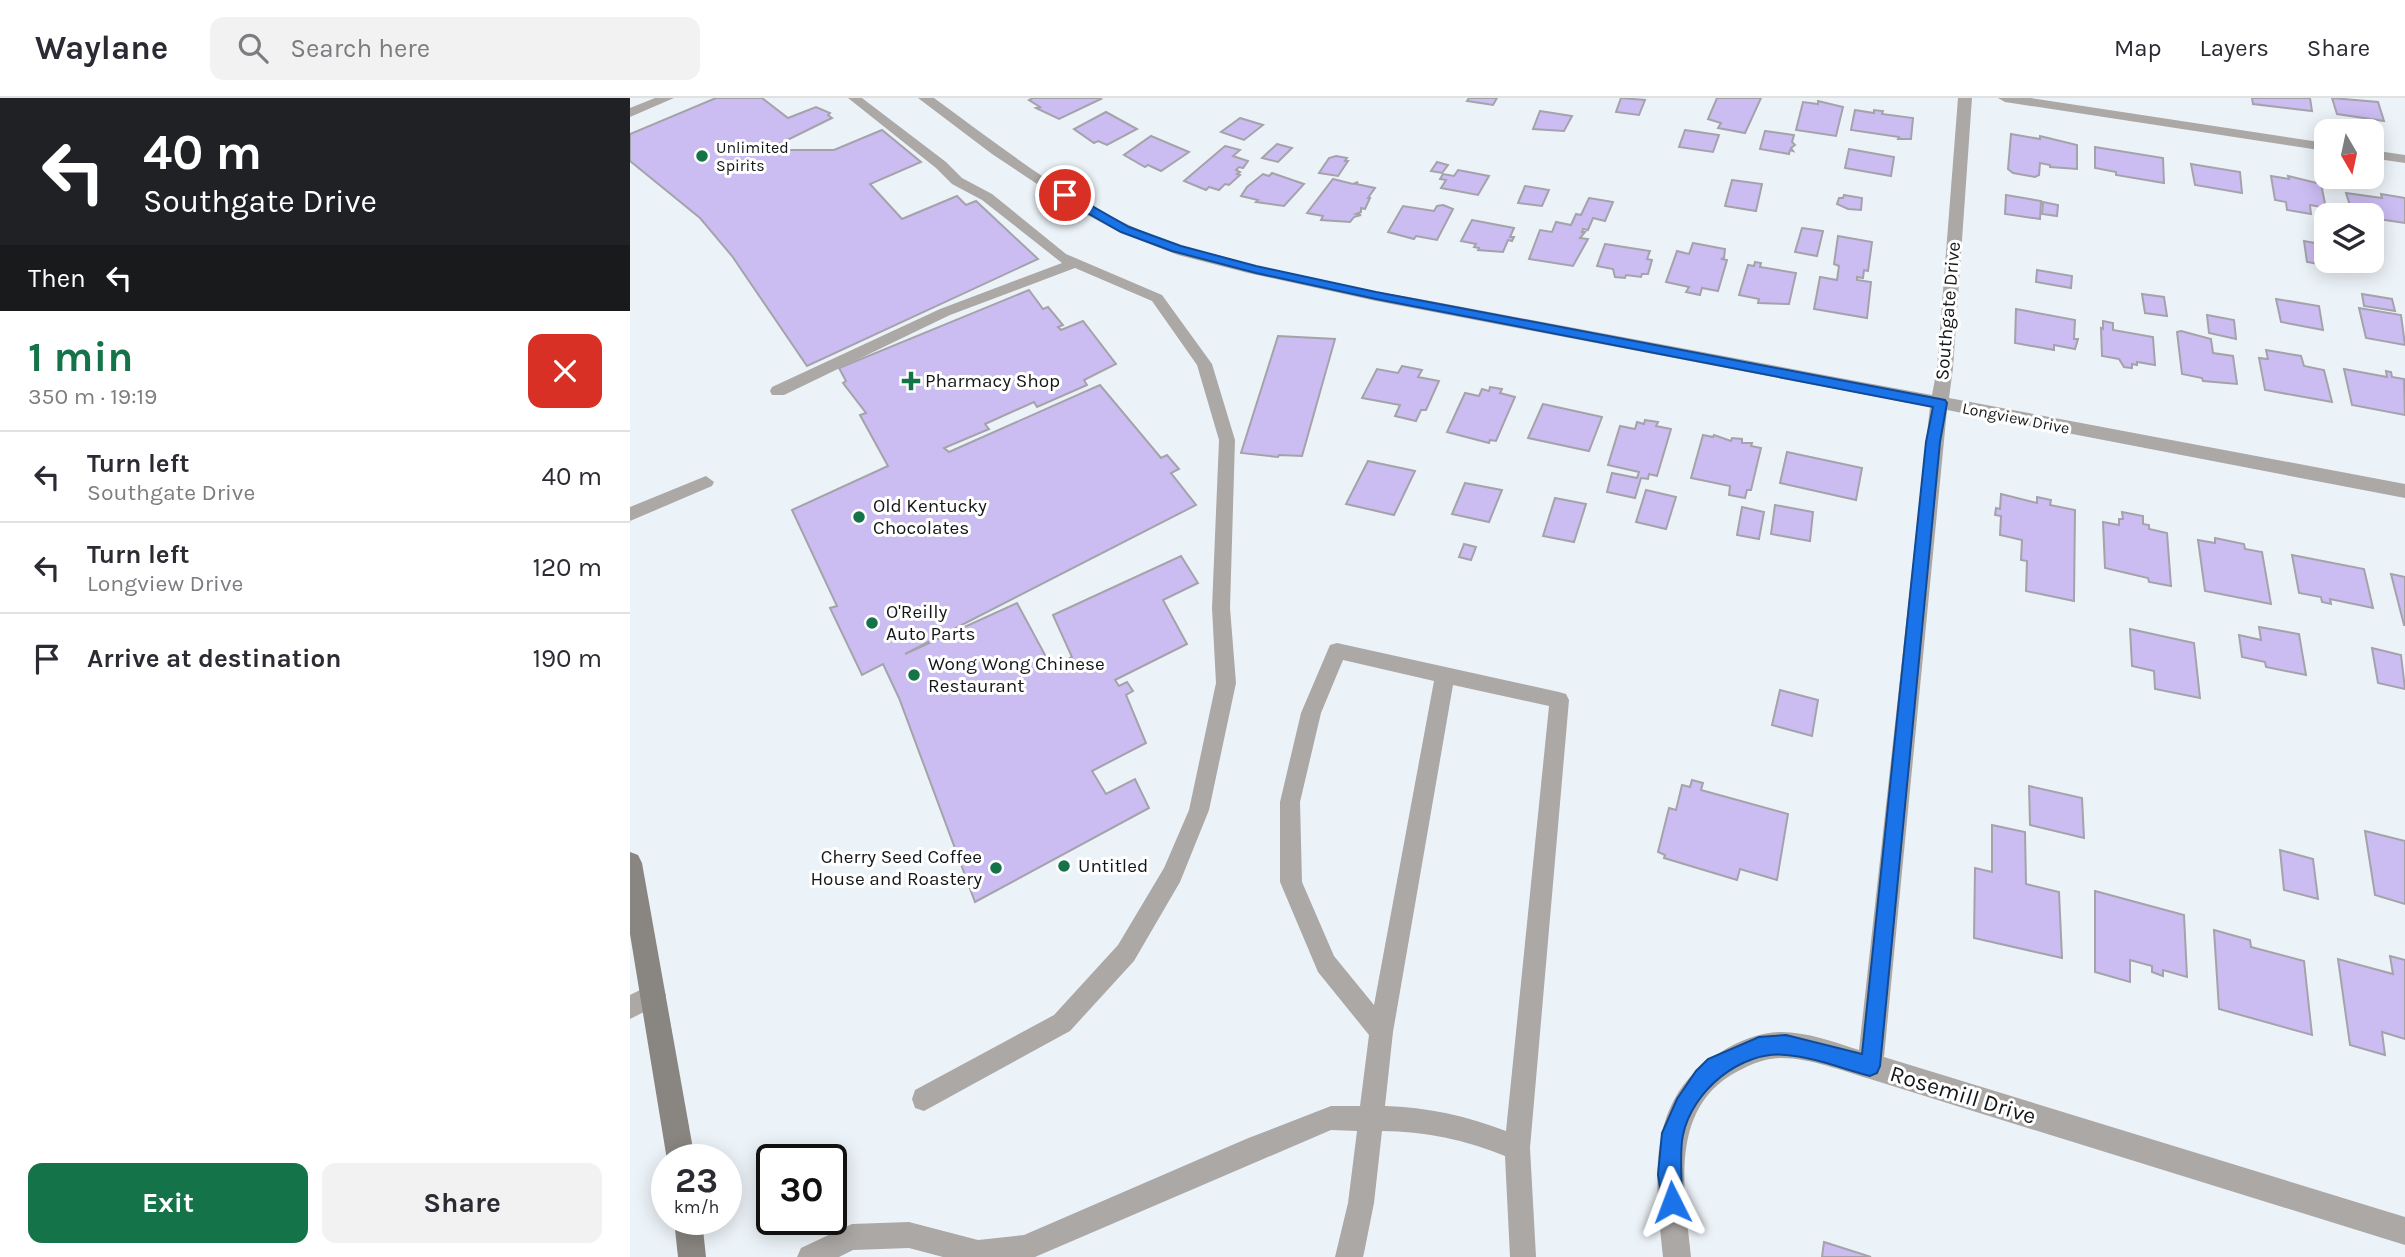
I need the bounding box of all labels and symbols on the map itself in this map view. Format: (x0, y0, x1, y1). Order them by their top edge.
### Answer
north arrow (2314, 119, 2384, 189)
place label: Unlimited Spirits (716, 138, 789, 175)
marker: Unlimited Spirits (694, 148, 710, 164)
pin (1035, 165, 1095, 225)
street label: Southgate Drive (1931, 241, 1965, 381)
place label: Pharmacy Shop (925, 370, 1060, 392)
marker: Pharmacy Shop (903, 373, 919, 389)
street label: Longview Drive (1961, 398, 2071, 438)
place label: Old Kentucky Chocolates (873, 495, 987, 539)
marker: Old Kentucky Chocolates (851, 509, 867, 525)
place label: O'Reilly Auto Parts (886, 601, 975, 645)
marker: O'Reilly Auto Parts (864, 615, 880, 631)
place label: Wong Wong Chinese Restaurant (928, 653, 1105, 697)
marker: Wong Wong Chinese Restaurant (906, 667, 922, 683)
place label: Cherry Seed Coffee House and Roastery (810, 846, 982, 890)
place label: Untitled (1078, 855, 1148, 877)
marker: Untitled (1056, 858, 1072, 874)
marker: Cherry Seed Coffee House and Roastery (988, 860, 1004, 876)
street label: Rosemill Drive (1887, 1060, 2039, 1130)
speed limit sign: 30 (756, 1144, 847, 1235)
position arrow (1635, 1165, 1709, 1239)

